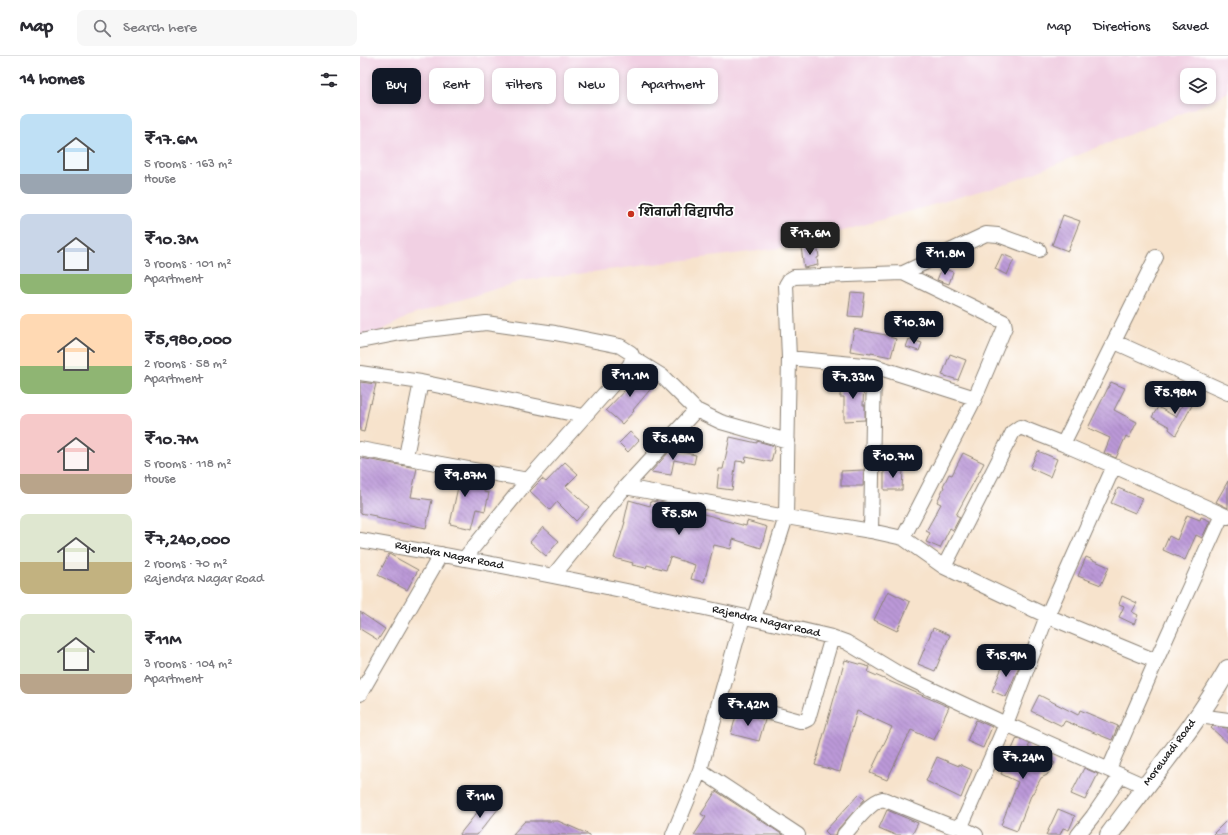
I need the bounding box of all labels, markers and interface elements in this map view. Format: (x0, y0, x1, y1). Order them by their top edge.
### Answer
search box (77, 10, 357, 46)
text: Map (20, 16, 53, 39)
icon: search (91, 17, 113, 39)
text: Search here (123, 19, 197, 37)
text: Map (1047, 19, 1071, 36)
text: Directions (1093, 19, 1150, 36)
text: Saved (1172, 19, 1208, 36)
chip: Buy (372, 68, 421, 104)
chip: Rent (429, 68, 484, 104)
chip: Filters (492, 68, 556, 104)
chip: New (564, 68, 619, 104)
chip: Apartment (627, 68, 718, 104)
map controls (1180, 68, 1216, 104)
button: layers (1180, 68, 1216, 104)
icon: filters (318, 69, 340, 91)
text: 14 homes (20, 70, 84, 90)
icon: home (52, 130, 100, 178)
text: ₹17.6M (144, 131, 197, 151)
text: 5 rooms · 163 m² (144, 157, 232, 172)
text: House (144, 172, 176, 187)
place label: शिवाजी विद्यापीठ (638, 203, 734, 221)
marker: शिवाजी विद्यापीठ (626, 209, 636, 219)
pin: ₹17.6M (777, 222, 843, 256)
text: ₹17.6M (790, 227, 830, 242)
icon: home (52, 230, 100, 278)
text: ₹10.3M (144, 231, 198, 251)
pin: ₹11.8M (912, 242, 978, 276)
text: ₹11.8M (925, 247, 965, 262)
text: 3 rooms · 101 m² (144, 257, 232, 272)
text: Apartment (144, 272, 203, 287)
pin: ₹10.3M (881, 311, 947, 345)
text: ₹10.3M (893, 316, 935, 331)
icon: home (52, 330, 100, 378)
text: ₹5,980,000 (144, 331, 232, 351)
text: 2 rooms · 58 m² (144, 357, 227, 372)
pin: ₹11.1M (597, 364, 663, 398)
pin: ₹7.33M (820, 366, 886, 400)
text: ₹11.1M (611, 369, 649, 384)
text: ₹7.33M (832, 371, 874, 386)
text: Apartment (144, 372, 203, 387)
pin: ₹5.98M (1142, 381, 1208, 415)
text: ₹5.98M (1154, 386, 1196, 401)
pin: ₹5.48M (640, 427, 706, 461)
icon: home (52, 430, 100, 478)
text: ₹10.7M (144, 431, 198, 451)
text: ₹5.48M (652, 432, 694, 447)
pin: ₹10.7M (860, 445, 926, 479)
text: ₹10.7M (872, 450, 914, 465)
text: 5 rooms · 118 m² (144, 457, 231, 472)
pin: ₹9.87M (432, 464, 498, 498)
text: ₹9.87M (444, 469, 486, 484)
text: House (144, 472, 176, 487)
pin: ₹5.5M (651, 502, 707, 536)
text: ₹5.5M (661, 507, 697, 522)
icon: home (52, 530, 100, 578)
text: ₹7,240,000 (144, 531, 230, 551)
street label: Rajendra Nagar Road (393, 539, 505, 574)
text: 2 rooms · 70 m² (144, 557, 227, 572)
text: Rajendra Nagar Road (144, 572, 264, 587)
street label: Rajendra Nagar Road (711, 603, 822, 641)
icon: home (52, 630, 100, 678)
text: ₹11M (144, 631, 181, 651)
pin: ₹15.9M (973, 644, 1039, 678)
text: ₹15.9M (986, 649, 1026, 664)
text: 3 rooms · 104 m² (144, 657, 232, 672)
text: Apartment (144, 672, 203, 687)
pin: ₹7.42M (715, 693, 781, 727)
text: ₹7.42M (727, 698, 769, 713)
street label: Morewadi Road (1140, 716, 1200, 789)
pin: ₹7.24M (990, 746, 1056, 780)
text: ₹7.24M (1002, 751, 1044, 766)
pin: ₹11M (456, 785, 504, 819)
text: ₹11M (466, 790, 494, 805)

